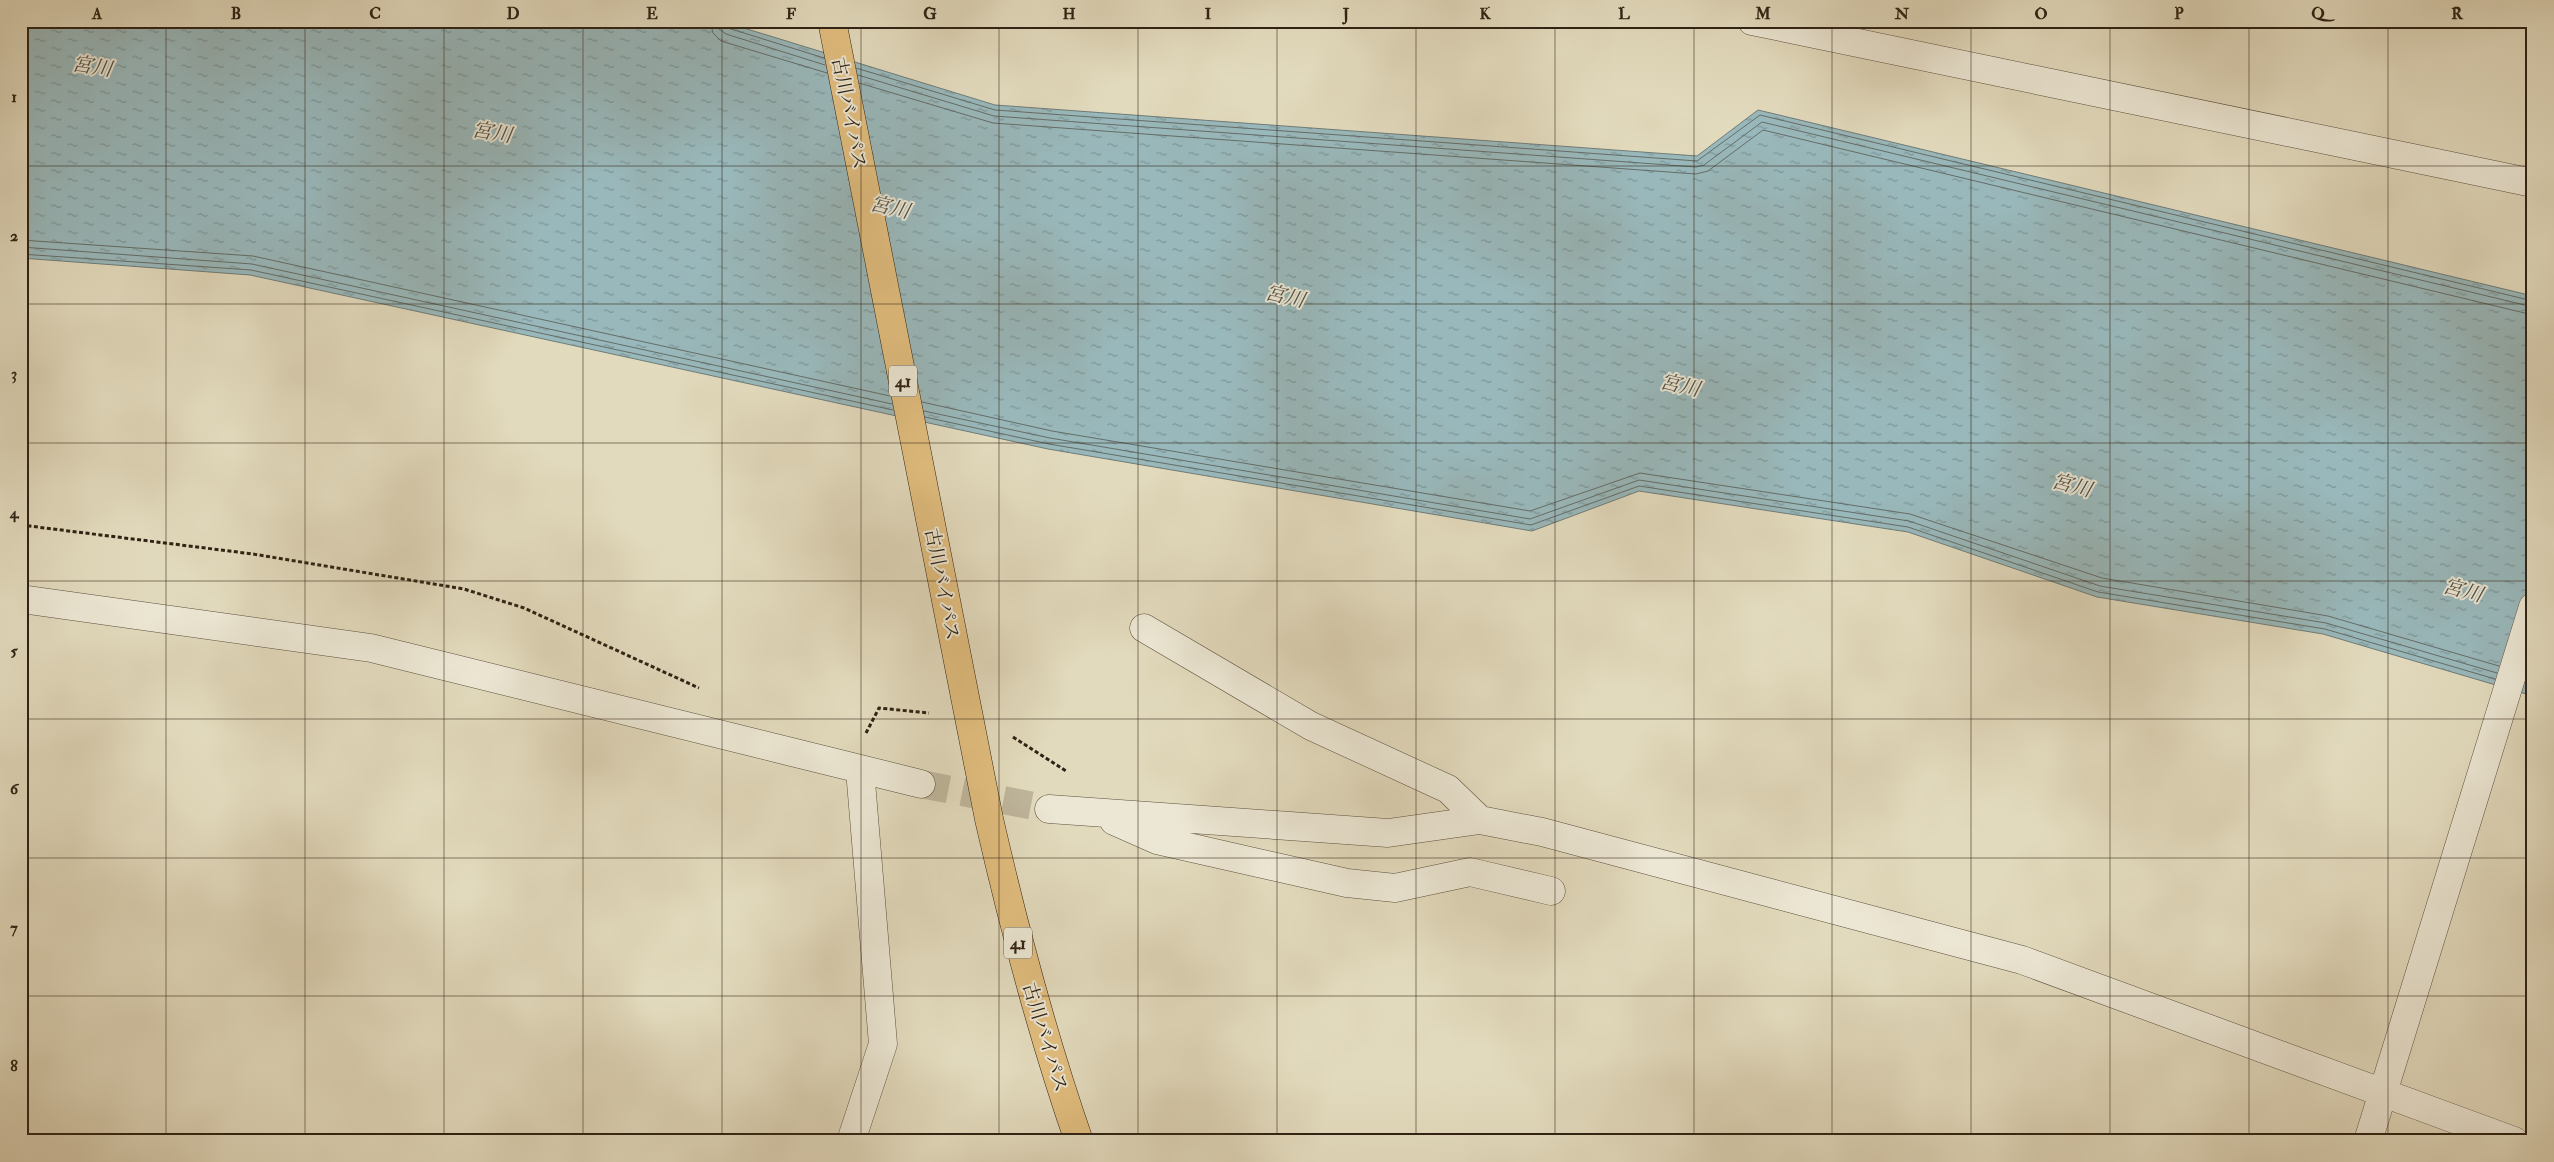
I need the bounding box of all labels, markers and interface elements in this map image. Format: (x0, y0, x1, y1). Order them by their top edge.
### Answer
text: A (91, 4, 103, 24)
text: B (231, 4, 241, 24)
text: C (369, 4, 381, 24)
text: D (506, 4, 520, 24)
text: E (646, 4, 658, 24)
text: F (786, 4, 796, 24)
text: G (923, 4, 937, 24)
text: H (1062, 4, 1076, 24)
text: I (1205, 4, 1212, 24)
text: J (1342, 4, 1350, 25)
text: K (1479, 4, 1491, 24)
text: L (1618, 4, 1630, 24)
text: M (1754, 4, 1771, 24)
text: N (1894, 4, 1910, 24)
text: O (2034, 4, 2048, 24)
text: P (2174, 4, 2184, 24)
text: Q (2311, 4, 2335, 24)
text: R (2451, 4, 2464, 24)
water label: 宮川 (70, 51, 116, 82)
street label: 古川バイパス (826, 55, 872, 171)
text: 1 (11, 87, 17, 107)
water label: 宮川 (470, 117, 516, 148)
water label: 宮川 (868, 191, 914, 225)
text: 2 (10, 226, 18, 246)
water label: 宮川 (1263, 280, 1309, 314)
text: 3 (11, 364, 17, 384)
road number: 41 (889, 366, 917, 396)
water label: 宮川 (1658, 369, 1704, 403)
water label: 宮川 (2049, 468, 2096, 503)
text: 4 (9, 503, 20, 523)
street label: 古川バイパス (919, 526, 965, 642)
water label: 宮川 (2440, 573, 2487, 608)
text: 5 (10, 641, 18, 661)
text: 6 (10, 779, 20, 799)
text: 7 (10, 918, 18, 938)
road number: 41 (1004, 928, 1032, 958)
street label: 古川バイパス (1017, 979, 1073, 1095)
text: 8 (10, 1056, 18, 1076)

